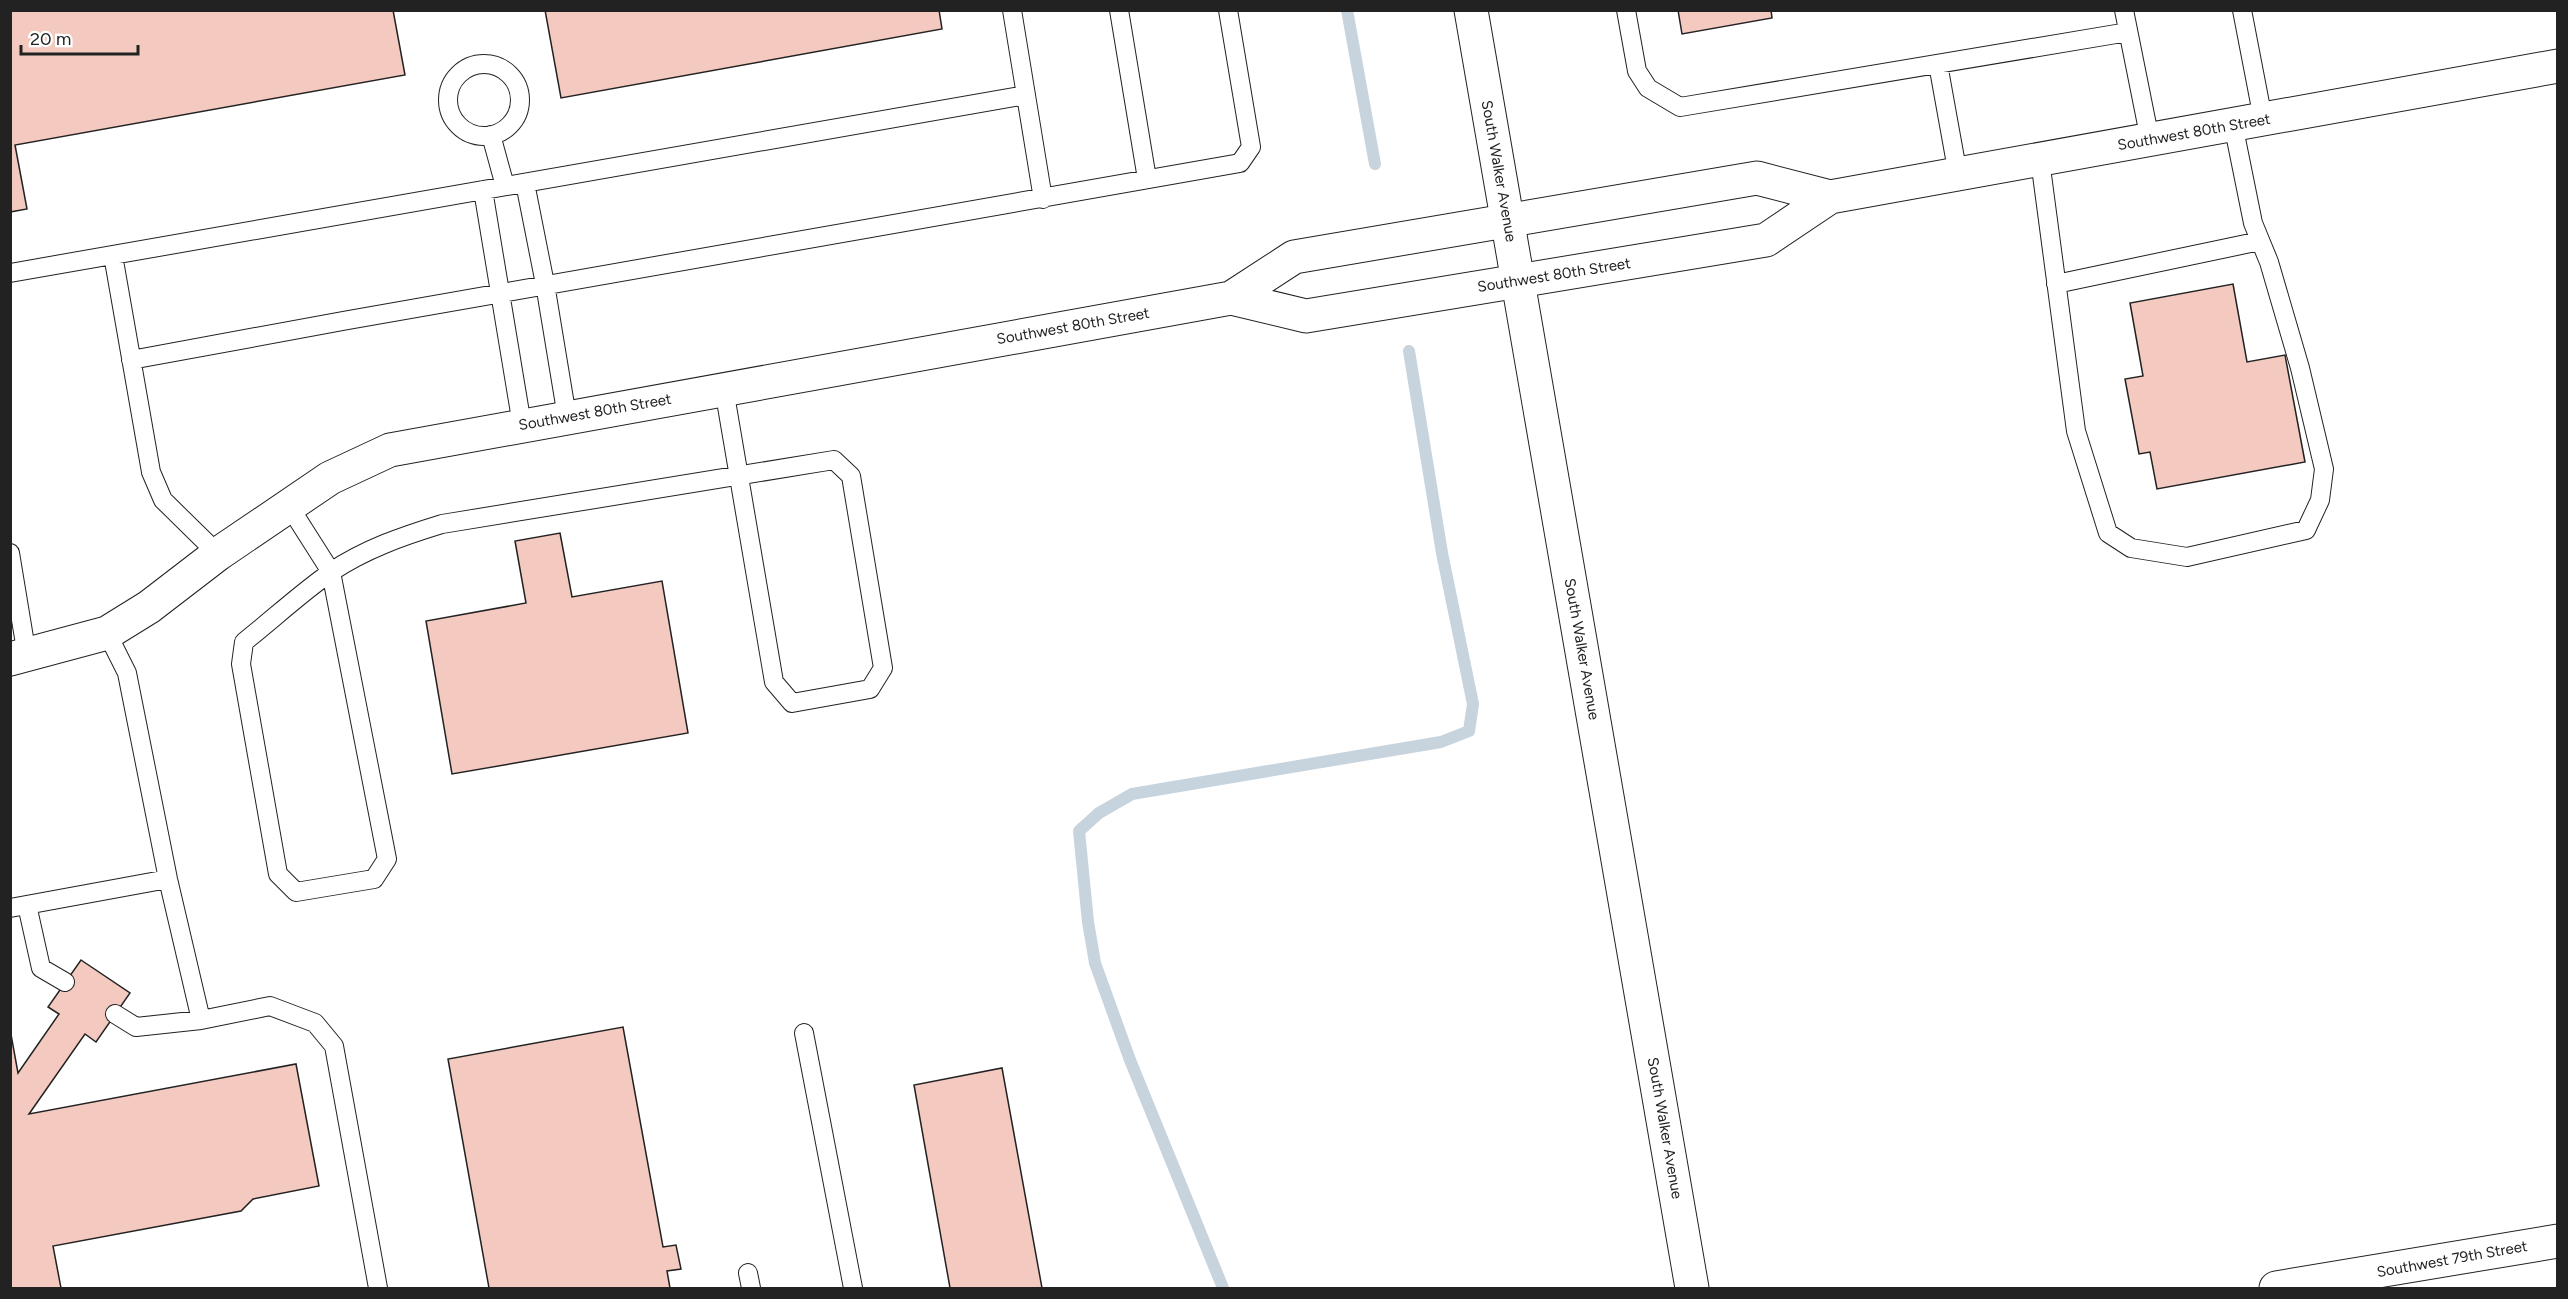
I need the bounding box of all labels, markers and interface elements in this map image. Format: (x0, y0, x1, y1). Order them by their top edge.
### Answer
scale bar (21, 18, 138, 56)
text: 20 m (30, 28, 71, 50)
street label: South Walker Avenue (1478, 99, 1520, 243)
street label: Southwest 80th Street (2116, 110, 2272, 154)
street label: Southwest 80th Street (1476, 254, 1632, 296)
street label: Southwest 80th Street (995, 304, 1151, 348)
street label: Southwest 80th Street (517, 390, 673, 434)
street label: South Walker Avenue (1561, 577, 1603, 721)
street label: South Walker Avenue (1644, 1056, 1686, 1200)
street label: Southwest 79th Street (2375, 1237, 2529, 1281)

